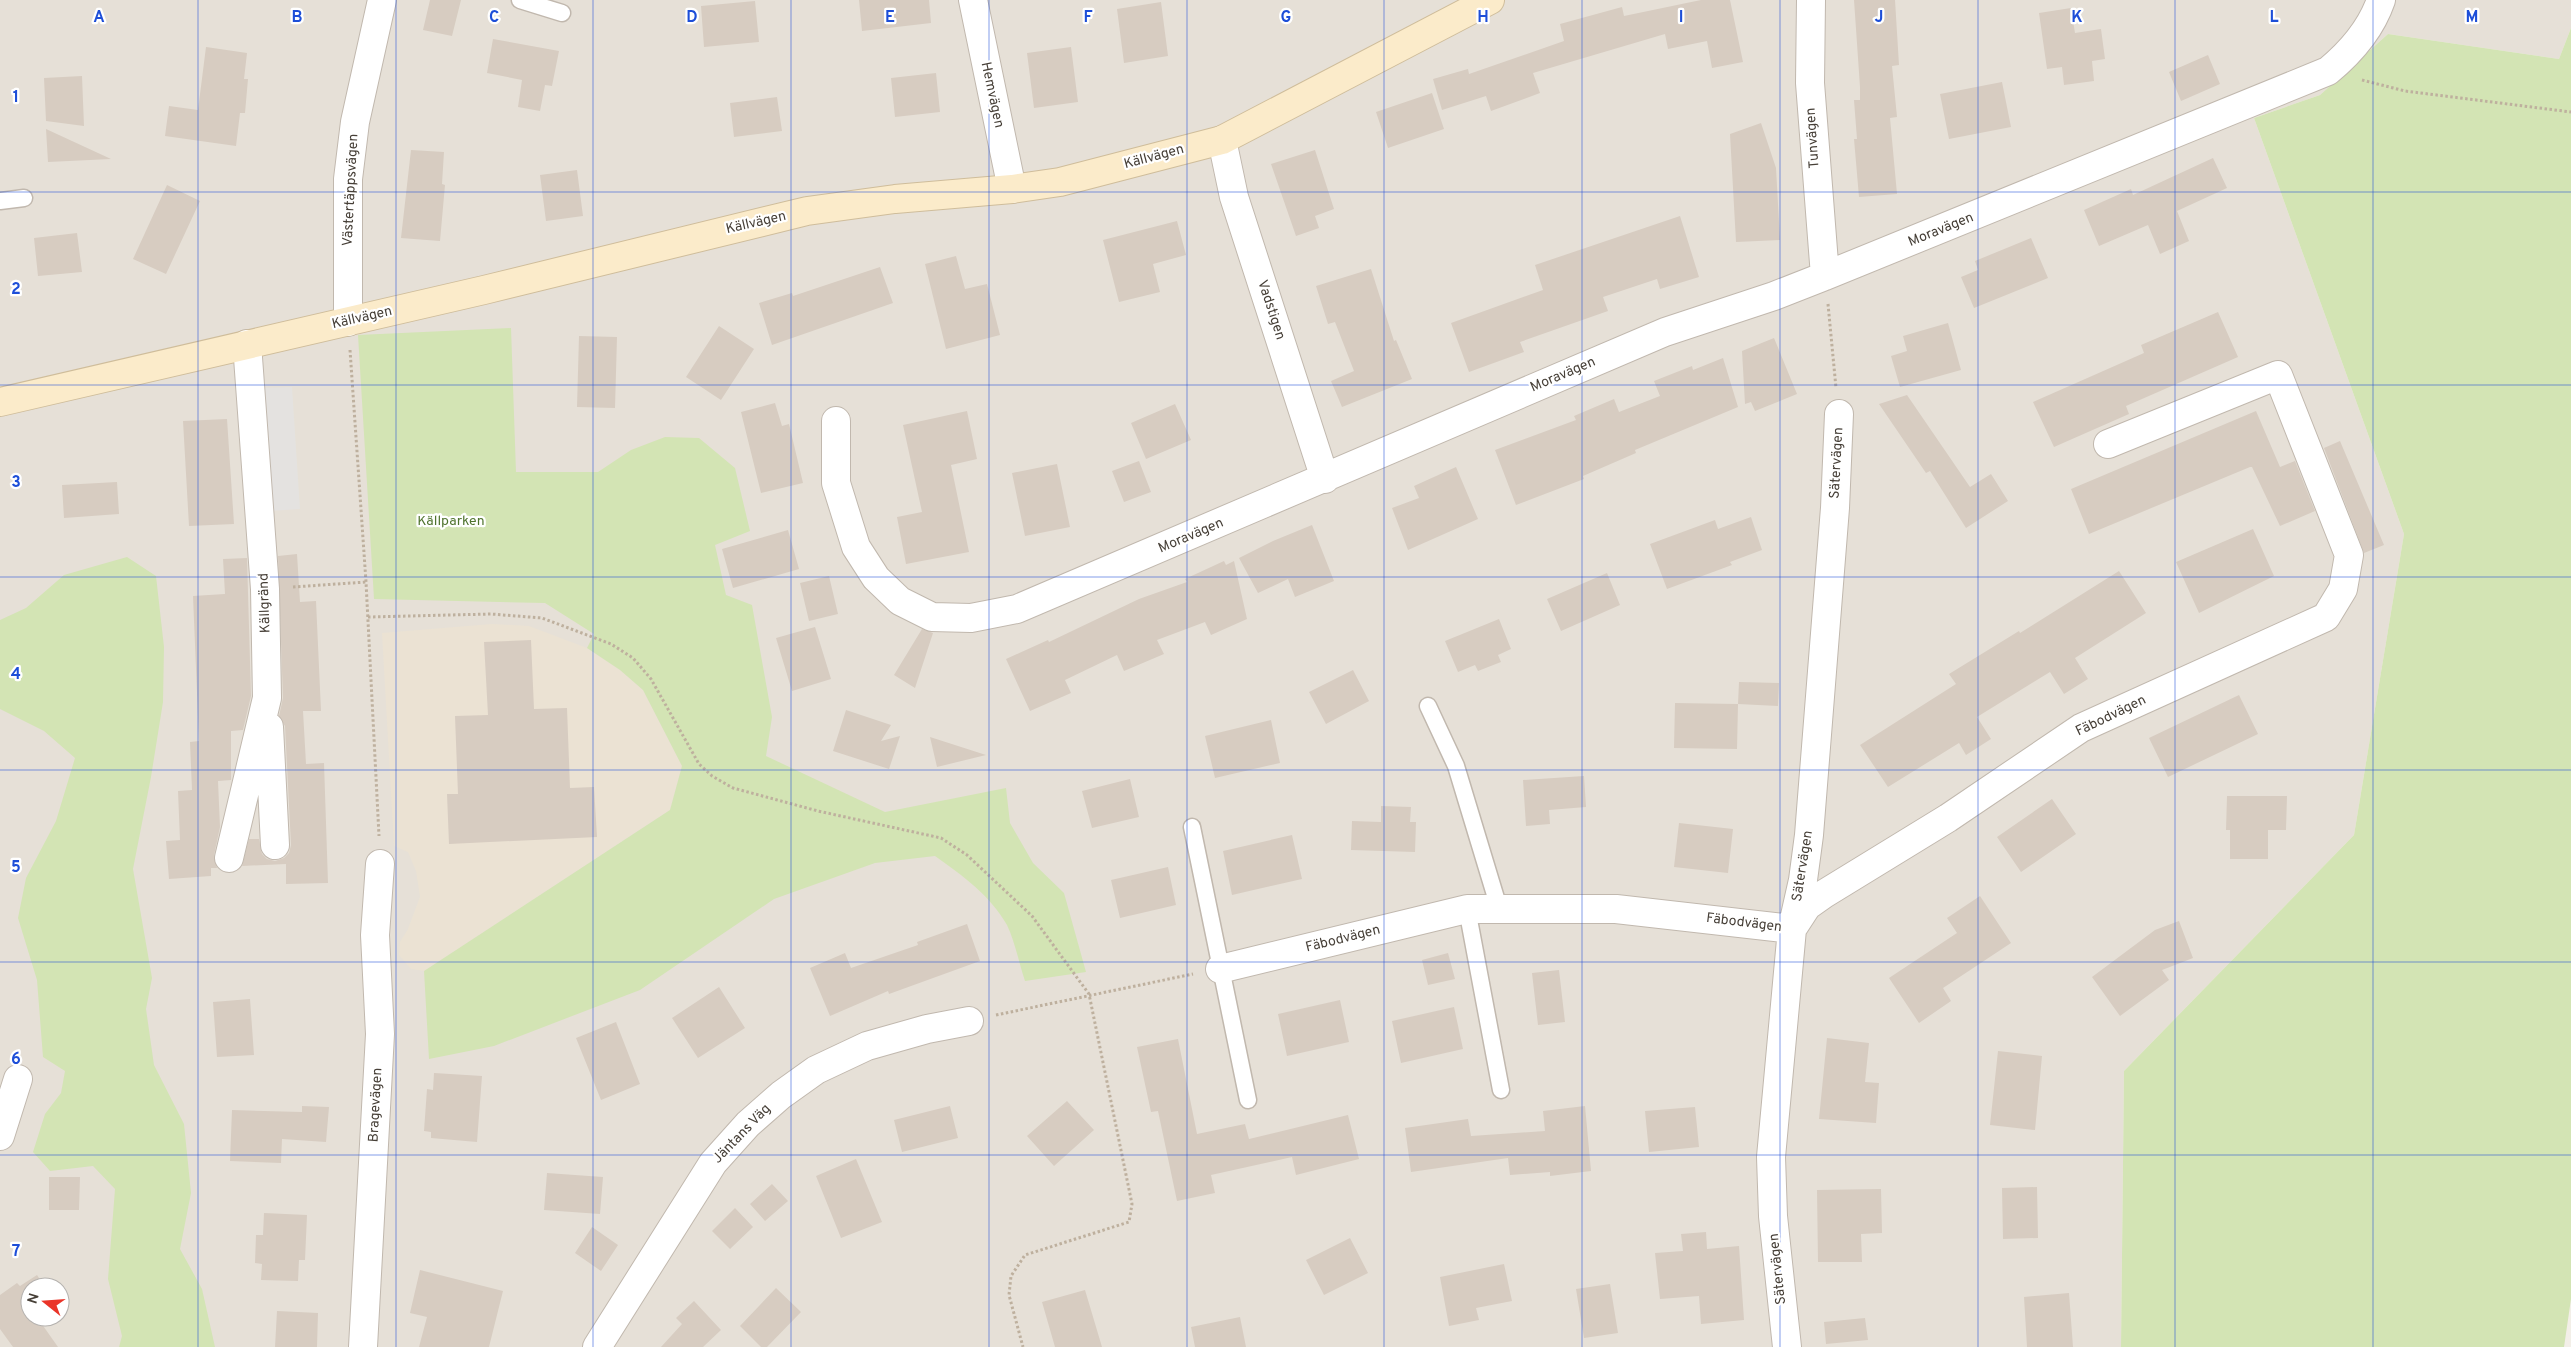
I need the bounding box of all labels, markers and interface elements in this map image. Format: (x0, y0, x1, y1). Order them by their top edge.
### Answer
text: A (93, 8, 105, 28)
text: B (291, 8, 303, 28)
text: C (489, 8, 499, 28)
text: D (686, 8, 698, 28)
text: E (885, 8, 895, 28)
text: F (1083, 8, 1093, 28)
text: G (1281, 8, 1291, 28)
text: H (1477, 8, 1489, 28)
text: I (1679, 8, 1683, 28)
text: J (1875, 8, 1883, 28)
text: K (2071, 8, 2083, 28)
text: L (2269, 8, 2279, 28)
text: M (2466, 8, 2478, 28)
street label: Hemvägen (977, 60, 1007, 130)
text: 1 (13, 88, 19, 108)
street label: Tunvägen (1802, 107, 1824, 169)
street label: Västertäppsvägen (340, 133, 362, 247)
street label: Källvägen (1122, 141, 1186, 173)
street label: Källvägen (724, 208, 788, 238)
street label: Moravägen (1906, 209, 1976, 251)
street label: Vadstigen (1253, 278, 1289, 342)
text: 2 (11, 280, 21, 300)
street label: Källvägen (330, 303, 394, 333)
street label: Moravägen (1528, 354, 1598, 396)
street label: Sätervägen (1827, 427, 1847, 499)
text: 3 (11, 473, 21, 493)
park label: Källparken (417, 513, 485, 530)
street label: Moravägen (1156, 515, 1226, 557)
street label: Källgränd (255, 573, 275, 633)
text: 4 (11, 665, 21, 685)
street label: Fäbodvägen (2073, 692, 2149, 740)
street label: Sätervägen (1789, 829, 1817, 903)
text: 5 (11, 858, 21, 878)
street label: Fäbodvägen (1705, 910, 1783, 936)
street label: Fäbodvägen (1304, 922, 1382, 956)
text: 6 (11, 1050, 21, 1070)
street label: Bragevägen (366, 1067, 386, 1143)
street label: Jäntans Väg (709, 1101, 775, 1167)
street label: Sätervägen (1766, 1232, 1790, 1306)
text: 7 (12, 1242, 20, 1262)
north arrow (20, 1277, 70, 1327)
text: N (24, 1291, 44, 1306)

